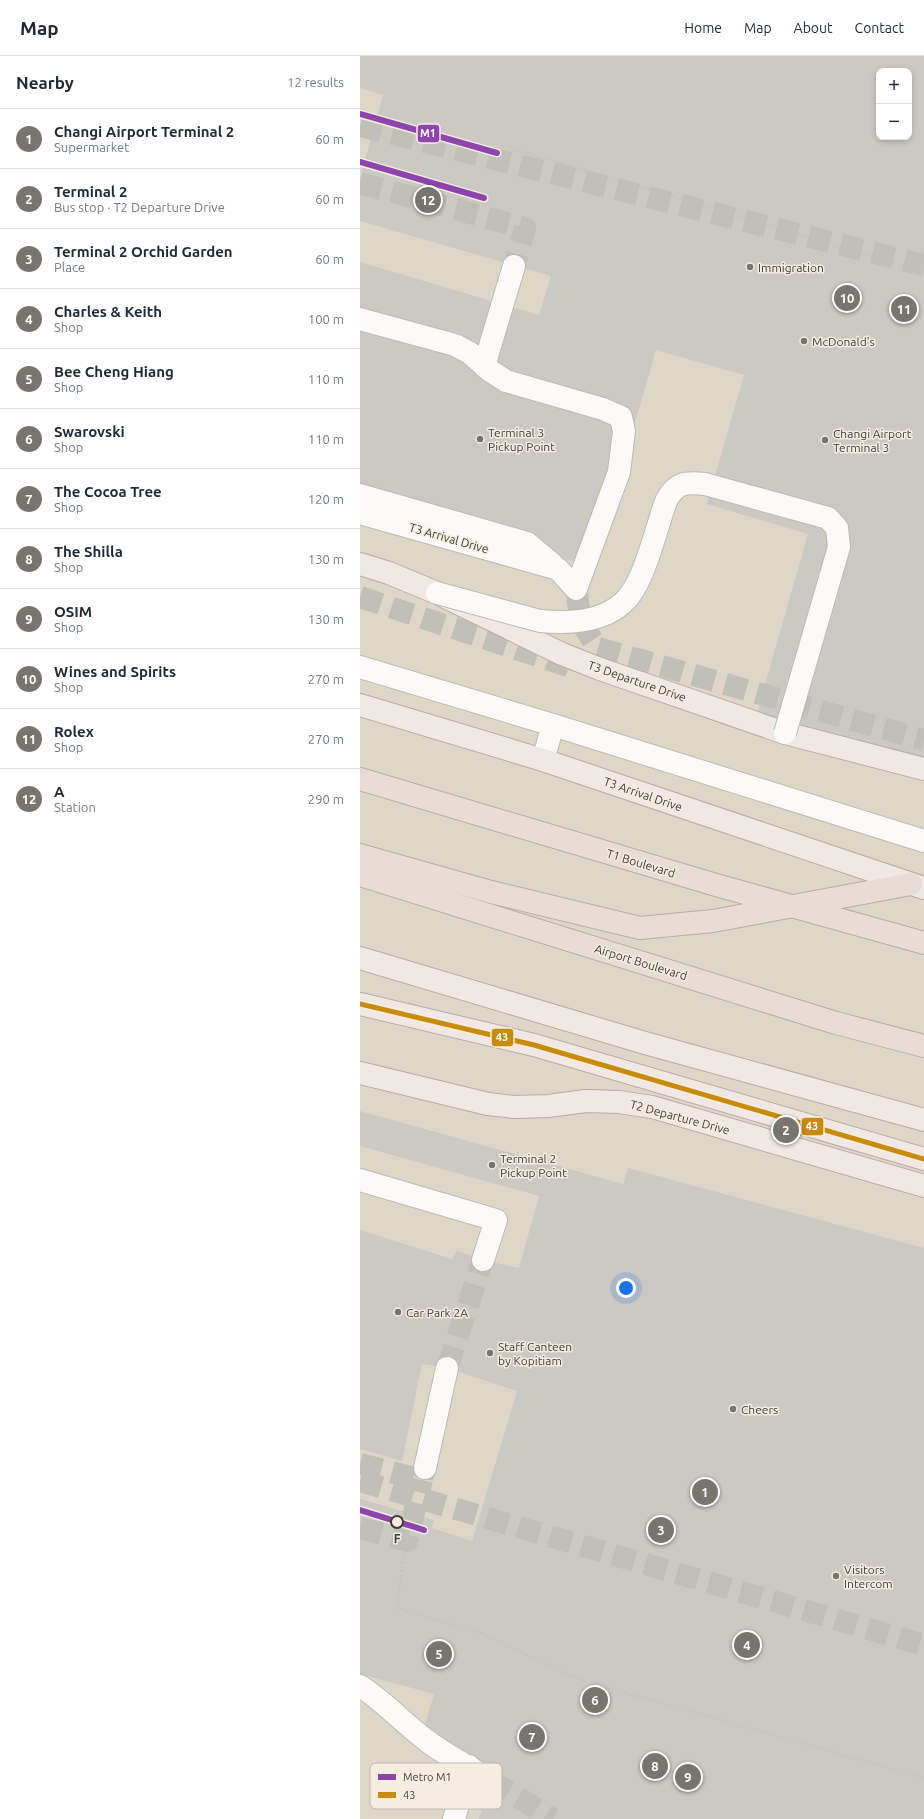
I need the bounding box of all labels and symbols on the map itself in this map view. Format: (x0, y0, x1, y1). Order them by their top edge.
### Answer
line badge: M1 (417, 124, 440, 143)
text: M1 (420, 127, 436, 139)
pin: 12 (415, 185, 441, 215)
place label: Immigration (758, 261, 824, 274)
marker: Immigration (745, 262, 755, 272)
pin: 10 (834, 283, 860, 313)
pin: 11 (891, 294, 917, 324)
place label: McDonald's (812, 335, 875, 348)
marker: McDonald's (799, 336, 809, 346)
place label: Terminal 3 Pickup Point (488, 426, 555, 453)
place label: Changi Airport Terminal 3 (833, 427, 912, 454)
marker: Terminal 3 Pickup Point (475, 434, 485, 444)
marker: Changi Airport Terminal 3 (820, 435, 830, 445)
street label: T3 Arrival Drive (408, 520, 490, 556)
street label: T3 Departure Drive (586, 658, 688, 704)
street label: T3 Arrival Drive (602, 774, 684, 814)
street label: T1 Boulevard (605, 846, 677, 880)
street label: Airport Boulevard (593, 942, 689, 982)
line badge: 43 (491, 1028, 514, 1047)
text: 43 (496, 1031, 508, 1043)
street label: T2 Departure Drive (629, 1097, 731, 1137)
pin: 2 (773, 1115, 799, 1145)
line badge: 43 (801, 1117, 824, 1136)
text: 43 (806, 1120, 818, 1132)
place label: Terminal 2 Pickup Point (500, 1152, 567, 1179)
marker: Terminal 2 Pickup Point (487, 1160, 497, 1170)
your location (616, 1278, 636, 1298)
place label: Car Park 2A (406, 1306, 468, 1319)
marker: Car Park 2A (393, 1307, 403, 1317)
place label: Staff Canteen by Kopitiam (498, 1340, 572, 1367)
marker: Staff Canteen by Kopitiam (485, 1348, 495, 1358)
place label: Cheers (741, 1403, 778, 1416)
marker: Cheers (728, 1404, 738, 1414)
pin: 1 (692, 1477, 718, 1507)
marker: F (390, 1515, 404, 1529)
pin: 3 (648, 1515, 674, 1545)
place label: F (394, 1532, 401, 1545)
place label: Visitors Intercom (844, 1563, 893, 1590)
marker: Visitors Intercom (831, 1571, 841, 1581)
pin: 4 (734, 1630, 760, 1660)
pin: 5 (426, 1639, 452, 1669)
pin: 6 (582, 1685, 608, 1715)
pin: 7 (519, 1722, 545, 1752)
pin: 8 (642, 1751, 668, 1781)
pin: 9 (675, 1762, 701, 1792)
legend (370, 1763, 502, 1809)
text: Metro M1 (403, 1771, 452, 1783)
text: 43 (403, 1789, 415, 1801)

